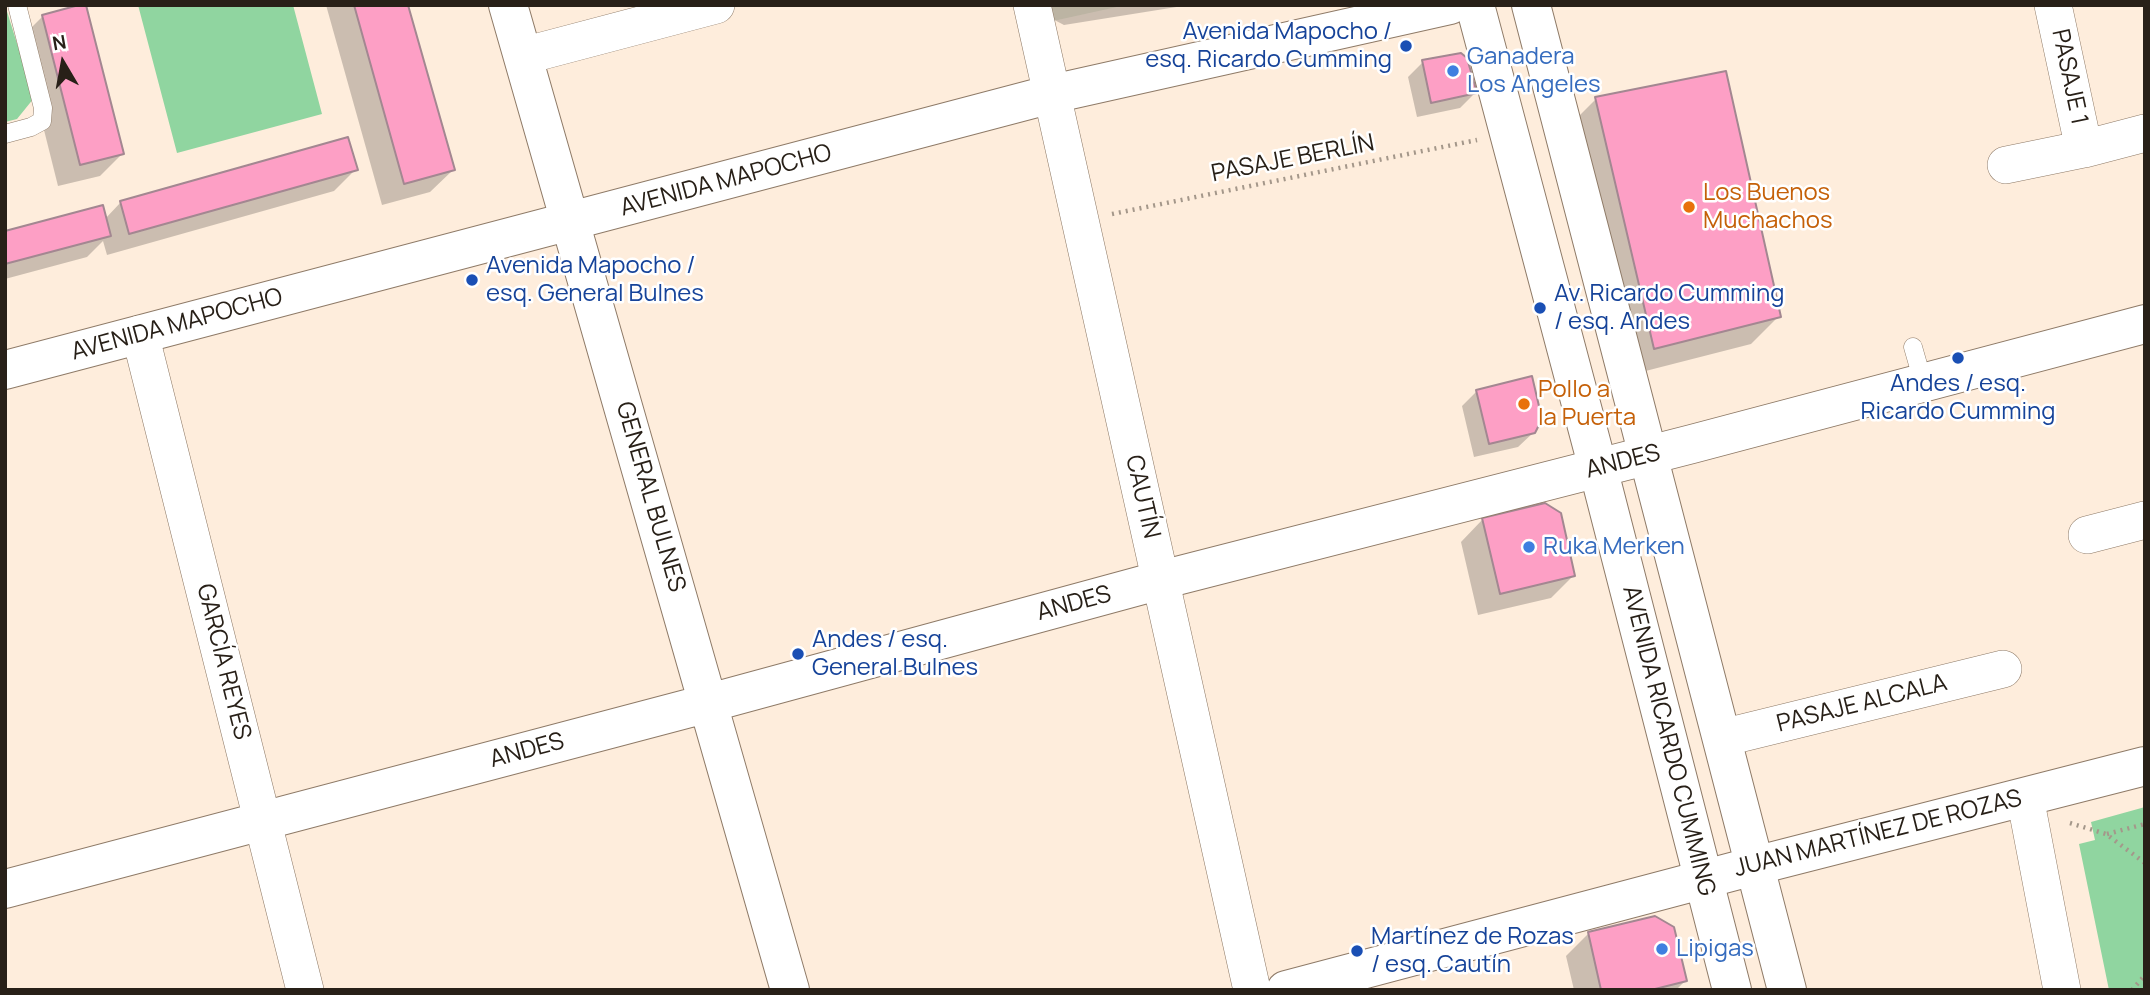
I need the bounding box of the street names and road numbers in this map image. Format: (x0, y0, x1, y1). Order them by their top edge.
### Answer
street label: PASAJE 1 (2045, 27, 2093, 127)
street label: PASAJE BERLÍN (1209, 129, 1377, 189)
street label: AVENIDA MAPOCHO (617, 139, 835, 223)
street label: AVENIDA MAPOCHO (68, 283, 286, 367)
street label: GENERAL BULNES (609, 399, 691, 595)
street label: ANDES (1583, 439, 1663, 485)
street label: CAUTÍN (1118, 453, 1166, 541)
street label: ANDES (1034, 580, 1114, 628)
street label: GARCÍA REYES (190, 581, 256, 743)
street label: AVENIDA RICARDO CUMMING (1615, 583, 1721, 899)
street label: PASAJE ALCALA (1774, 669, 1950, 739)
street label: ANDES (487, 727, 567, 775)
street label: JUAN MARTÍNEZ DE ROZAS (1731, 784, 2025, 884)

